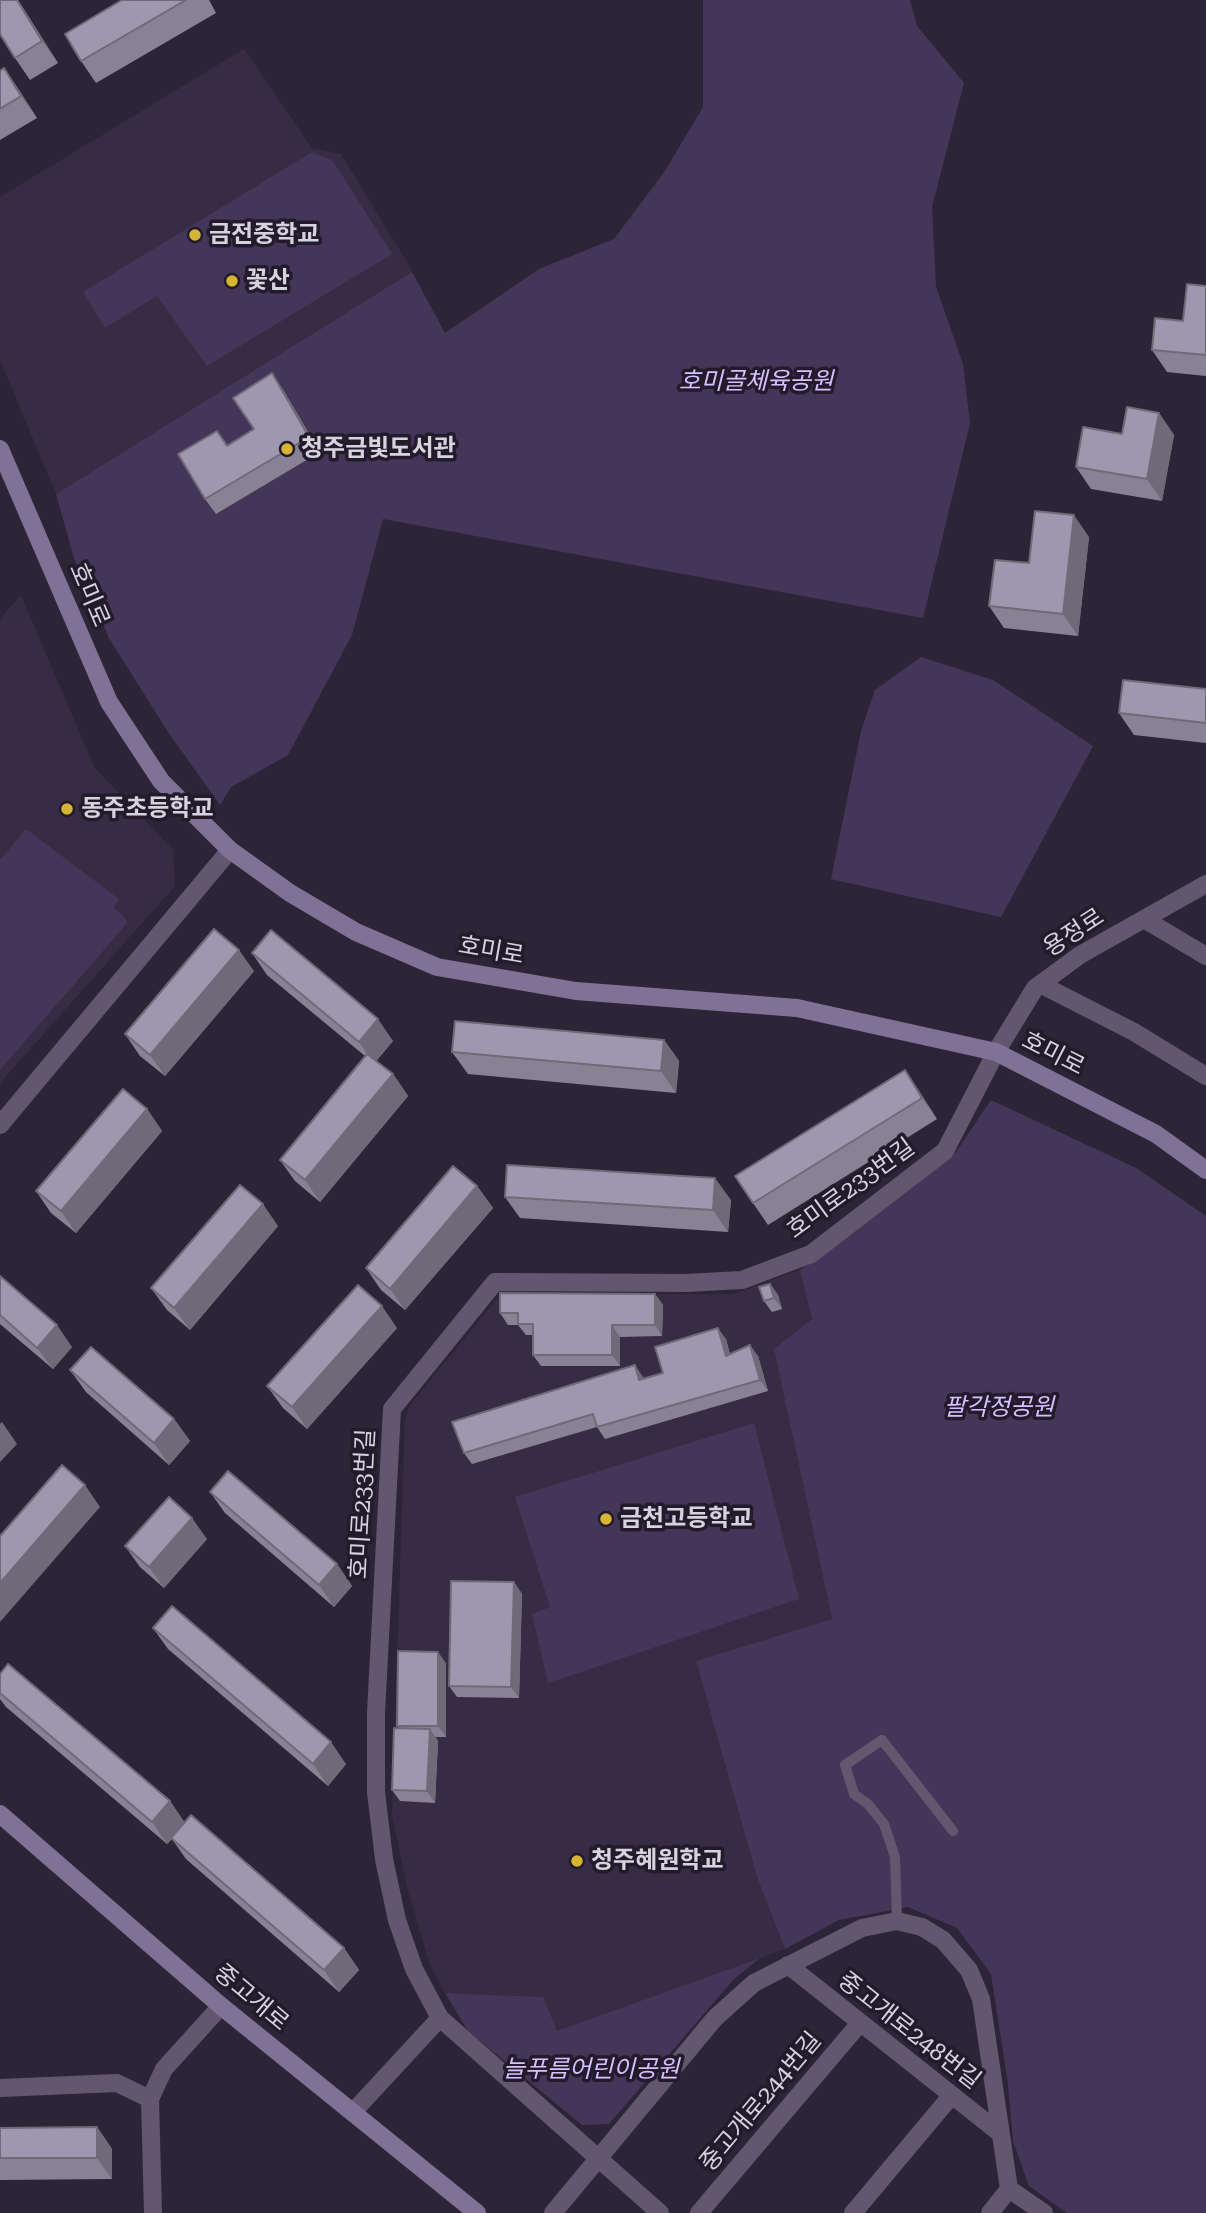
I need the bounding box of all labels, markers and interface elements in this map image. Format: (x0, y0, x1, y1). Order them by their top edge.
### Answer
place label: 금전중학교 (209, 221, 319, 249)
marker: 금전중학교 (187, 227, 203, 243)
place label: 꽃산 (246, 267, 290, 295)
marker: 꽃산 (224, 273, 240, 289)
park label: 호미골체육공원 (679, 368, 833, 396)
place label: 청주금빛도서관 (301, 435, 456, 463)
marker: 청주금빛도서관 (279, 441, 295, 457)
street label: 호미로 (63, 559, 115, 631)
place label: 동주초등학교 (81, 795, 213, 823)
marker: 동주초등학교 (59, 801, 75, 817)
street label: 용정로 (1038, 903, 1110, 963)
street label: 호미로 (456, 931, 526, 971)
street label: 호미로 (1017, 1026, 1089, 1082)
street label: 호미로233번길 (782, 1133, 920, 1245)
park label: 팔각정공원 (944, 1394, 1054, 1422)
street label: 호미로233번길 (345, 1428, 381, 1580)
place label: 금천고등학교 (620, 1505, 752, 1533)
marker: 금천고등학교 (598, 1511, 614, 1527)
place label: 청주혜원학교 (591, 1847, 723, 1875)
marker: 청주혜원학교 (569, 1853, 585, 1869)
street label: 중고개로 (208, 1959, 294, 2037)
street label: 중고개로248번길 (832, 1966, 986, 2096)
street label: 중고개로244번길 (694, 2027, 828, 2177)
park label: 늘푸름어린이공원 (503, 2056, 679, 2084)

